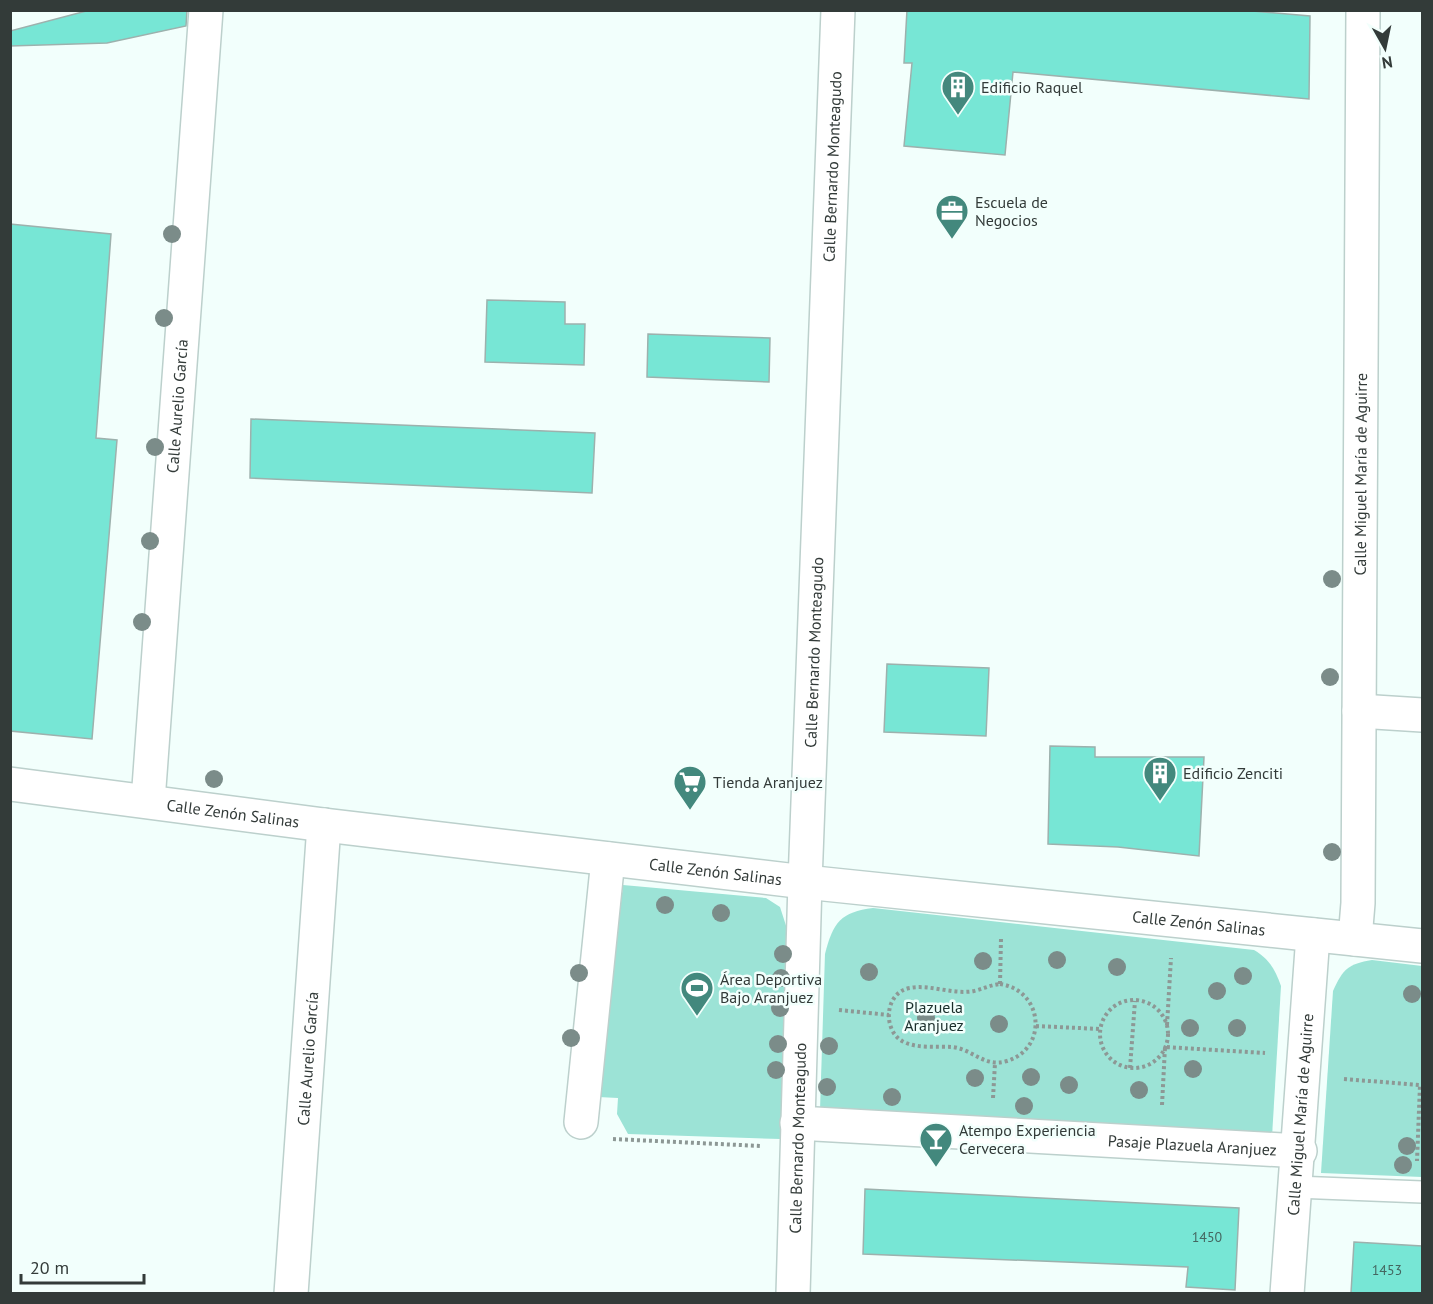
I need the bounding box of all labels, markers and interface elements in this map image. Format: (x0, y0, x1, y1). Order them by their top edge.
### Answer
north arrow (1355, 18, 1415, 78)
text: N (1381, 52, 1394, 74)
building icon: Edificio Raquel (940, 69, 976, 116)
street label: Calle Bernardo Monteagudo (818, 71, 846, 262)
place label: Edificio Raquel (981, 77, 1083, 97)
place label: Escuela de Negocios (975, 192, 1048, 230)
office icon: Escuela de Negocios (934, 193, 970, 240)
street label: Calle Aurelio García (162, 338, 192, 474)
street label: Calle Miguel María de Aguirre (1350, 373, 1371, 576)
street label: Calle Bernardo Monteagudo (800, 557, 827, 748)
building icon: Edificio Zenciti (1142, 755, 1178, 802)
place label: Edificio Zenciti (1183, 763, 1283, 783)
supermarket icon: Tienda Aranjuez (672, 764, 708, 811)
place label: Tienda Aranjuez (713, 772, 823, 792)
street label: Calle Zenón Salinas (166, 795, 301, 832)
street label: Calle Zenón Salinas (648, 854, 783, 889)
street label: Calle Zenón Salinas (1131, 906, 1267, 940)
place label: Área Deportiva Bajo Aranjuez (720, 969, 822, 1007)
sports icon: Área Deportiva Bajo Aranjuez (679, 970, 715, 1017)
street label: Calle Aurelio García (293, 991, 322, 1126)
park label: Plazuela Aranjuez (904, 997, 964, 1035)
street label: Calle Miguel María de Aguirre (1283, 1013, 1317, 1216)
street label: Calle Bernardo Monteagudo (785, 1042, 810, 1234)
place label: Atempo Experiencia Cervecera (959, 1120, 1096, 1158)
bar icon: Atempo Experiencia Cervecera (918, 1121, 954, 1168)
street label: Pasaje Plazuela Aranjuez (1107, 1130, 1277, 1160)
house number: 1450 (1192, 1228, 1223, 1246)
scale bar (21, 1247, 144, 1285)
text: 20 m (30, 1256, 69, 1279)
house number: 1453 (1372, 1261, 1402, 1279)

